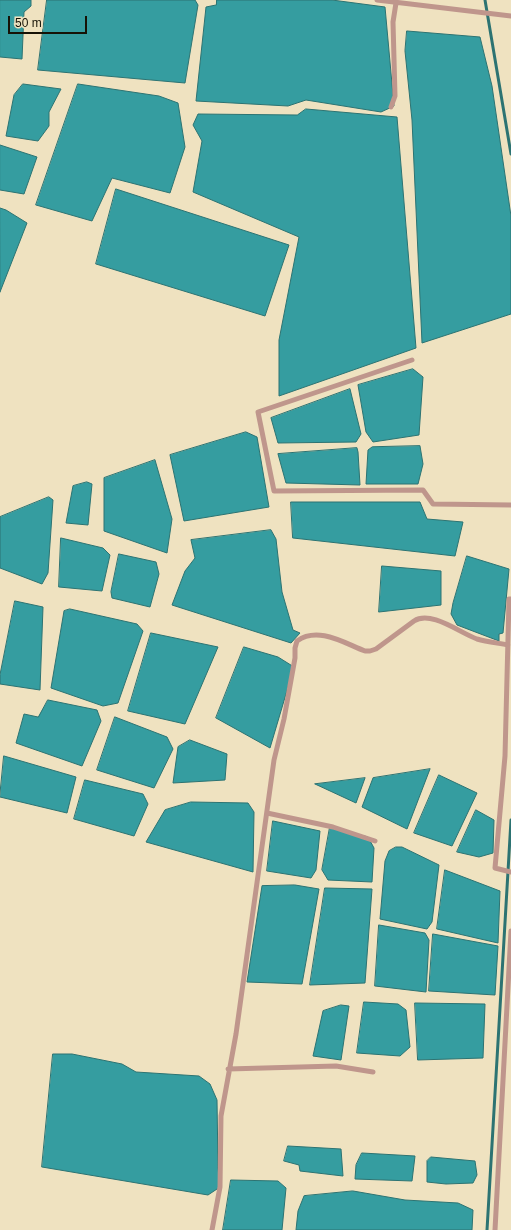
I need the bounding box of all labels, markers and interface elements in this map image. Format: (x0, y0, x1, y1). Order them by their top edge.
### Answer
scale bar (10, 8, 89, 34)
text: 50 m (15, 16, 42, 30)

